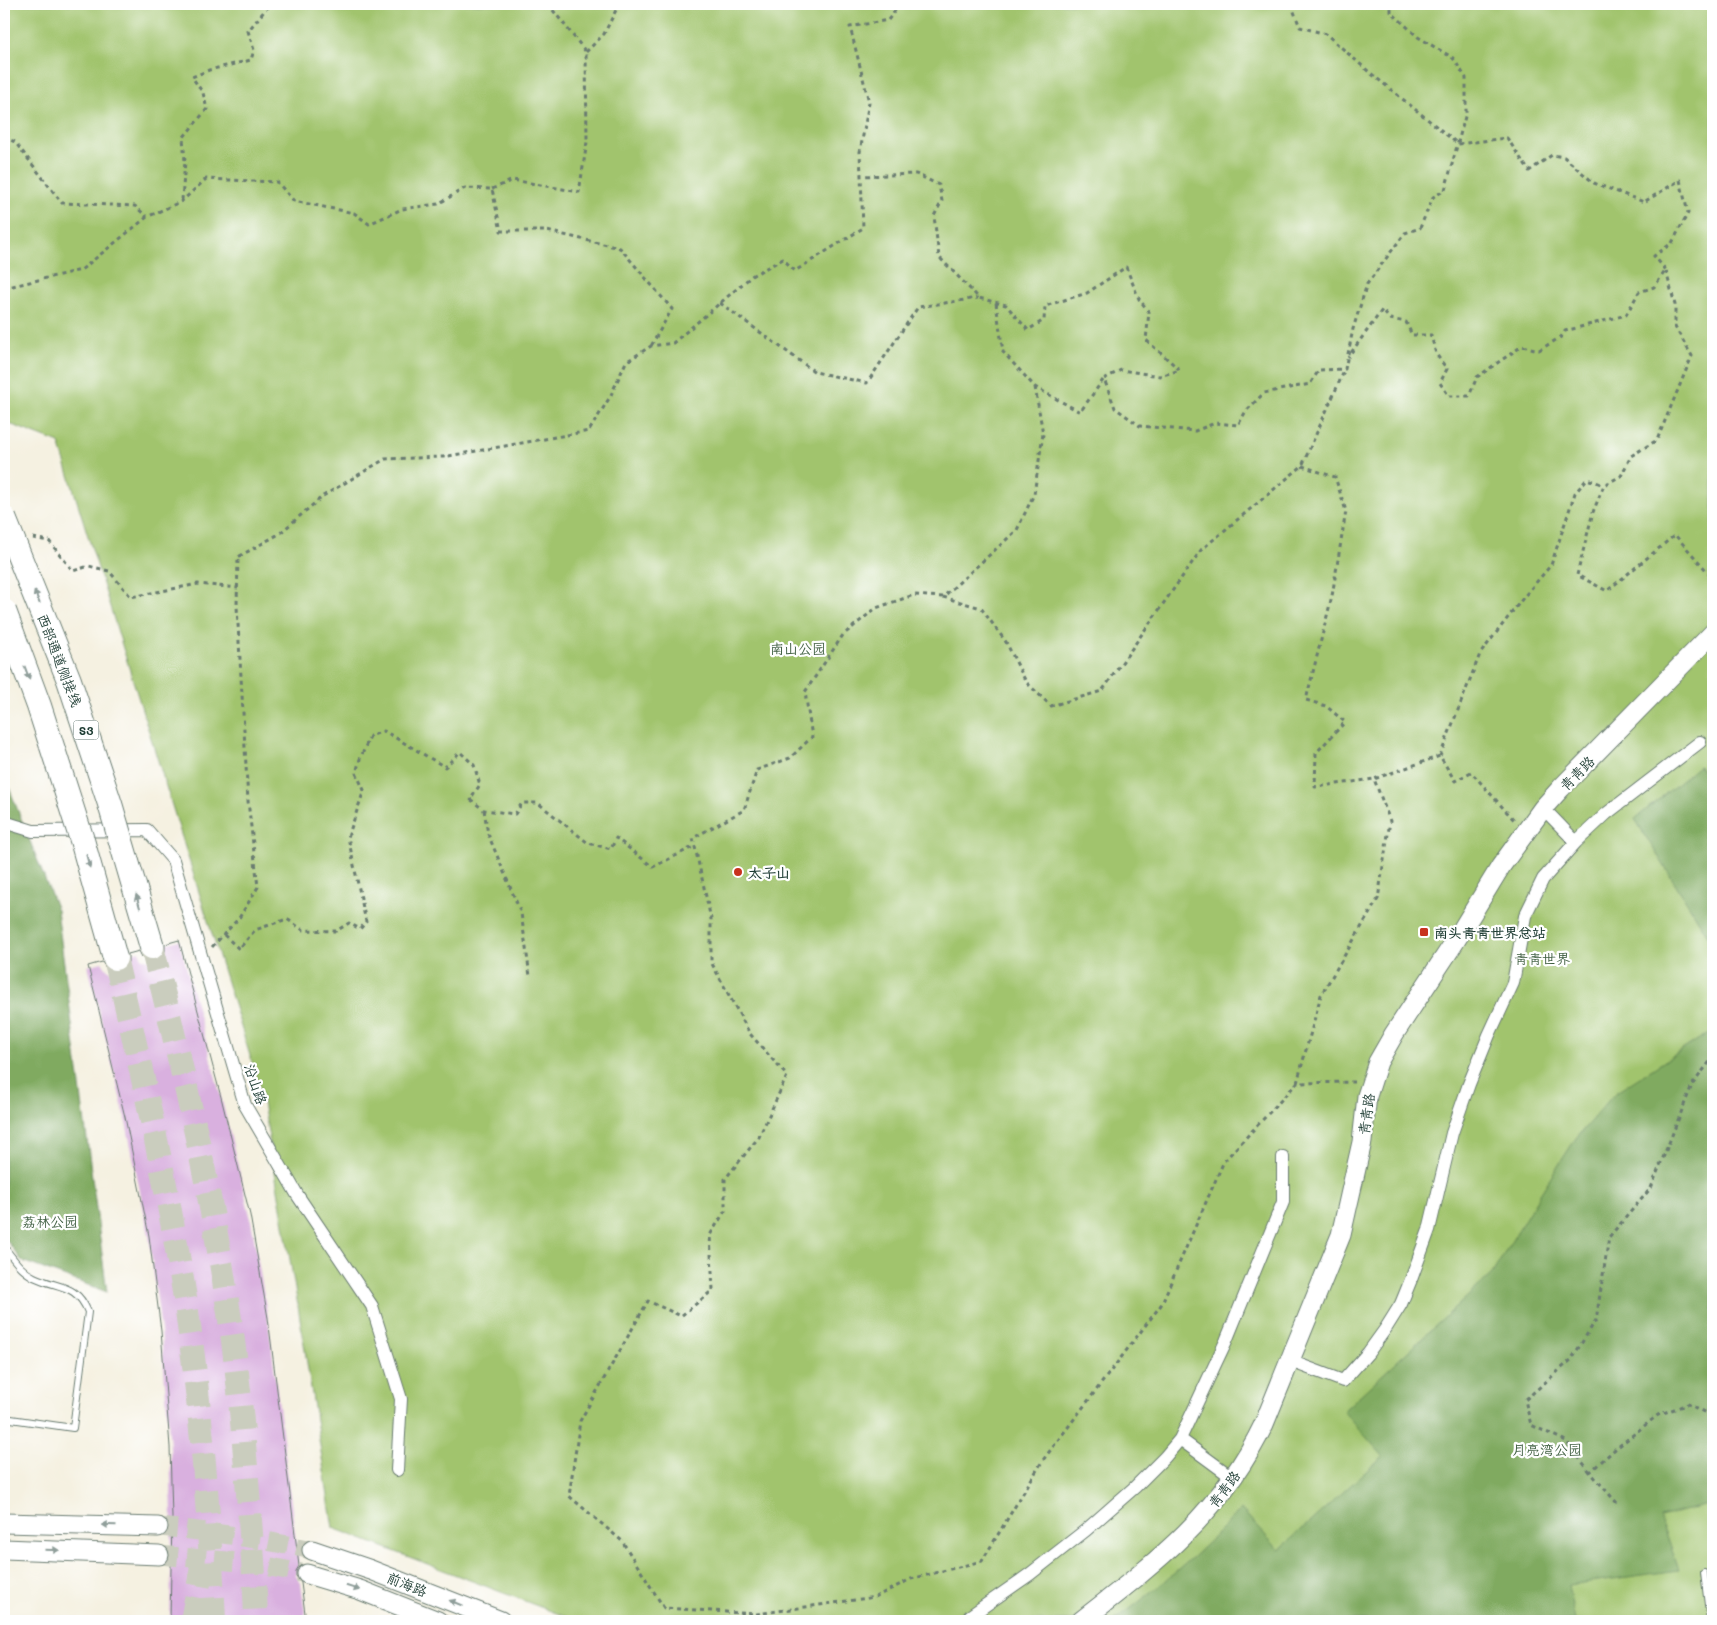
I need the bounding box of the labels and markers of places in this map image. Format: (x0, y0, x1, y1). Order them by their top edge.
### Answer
place label: 太子山 (748, 863, 790, 882)
marker: 太子山 (732, 866, 744, 878)
place label: 南头青青世界总站 (1434, 923, 1546, 942)
marker: 南头青青世界总站 (1418, 926, 1430, 938)

